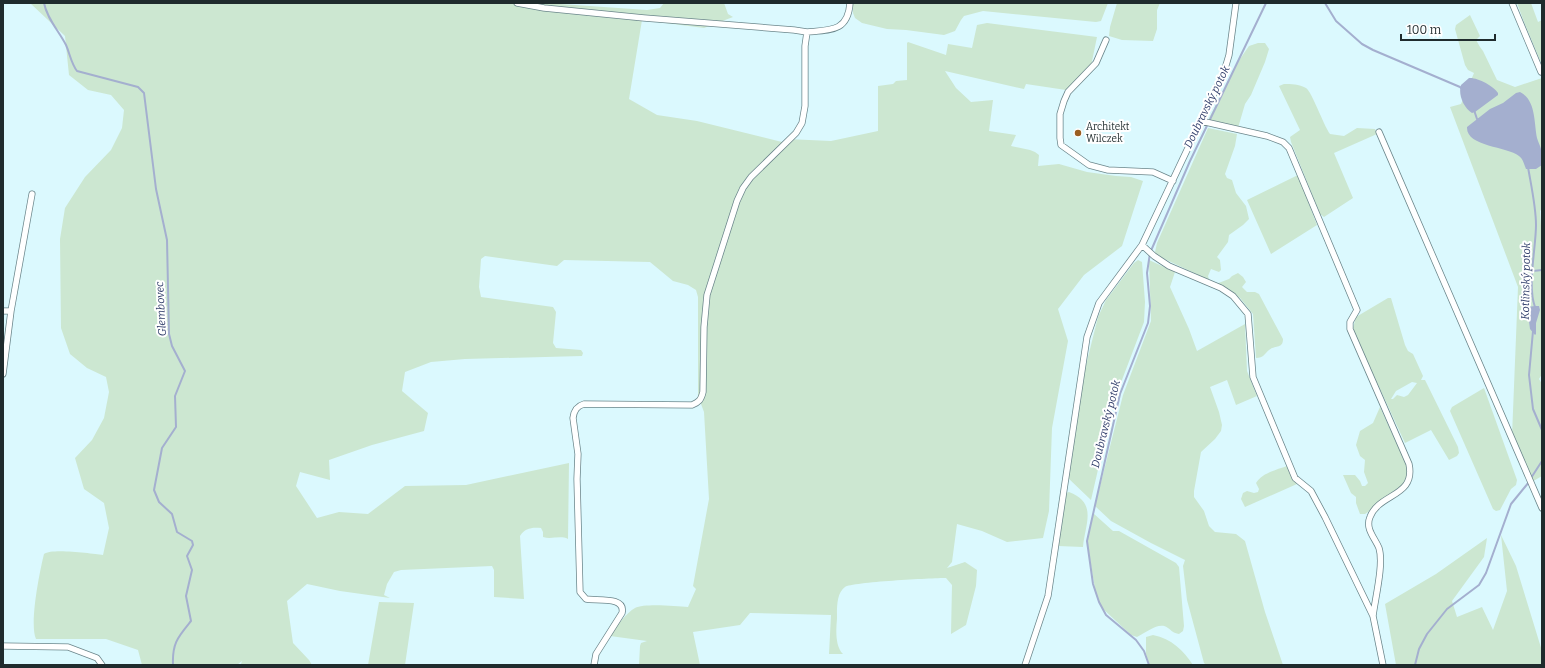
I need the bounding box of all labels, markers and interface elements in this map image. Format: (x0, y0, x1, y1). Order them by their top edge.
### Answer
scale bar (1401, 16, 1495, 42)
text: 100 m (1407, 23, 1442, 37)
water label: Doubravský potok (1181, 63, 1233, 150)
place label: Architekt Wilczek (1086, 121, 1130, 145)
marker: Architekt Wilczek (1073, 128, 1083, 138)
water label: Kotlinský potok (1519, 241, 1533, 320)
water label: Glembovec (153, 281, 169, 337)
water label: Doubravský potok (1089, 378, 1123, 469)

